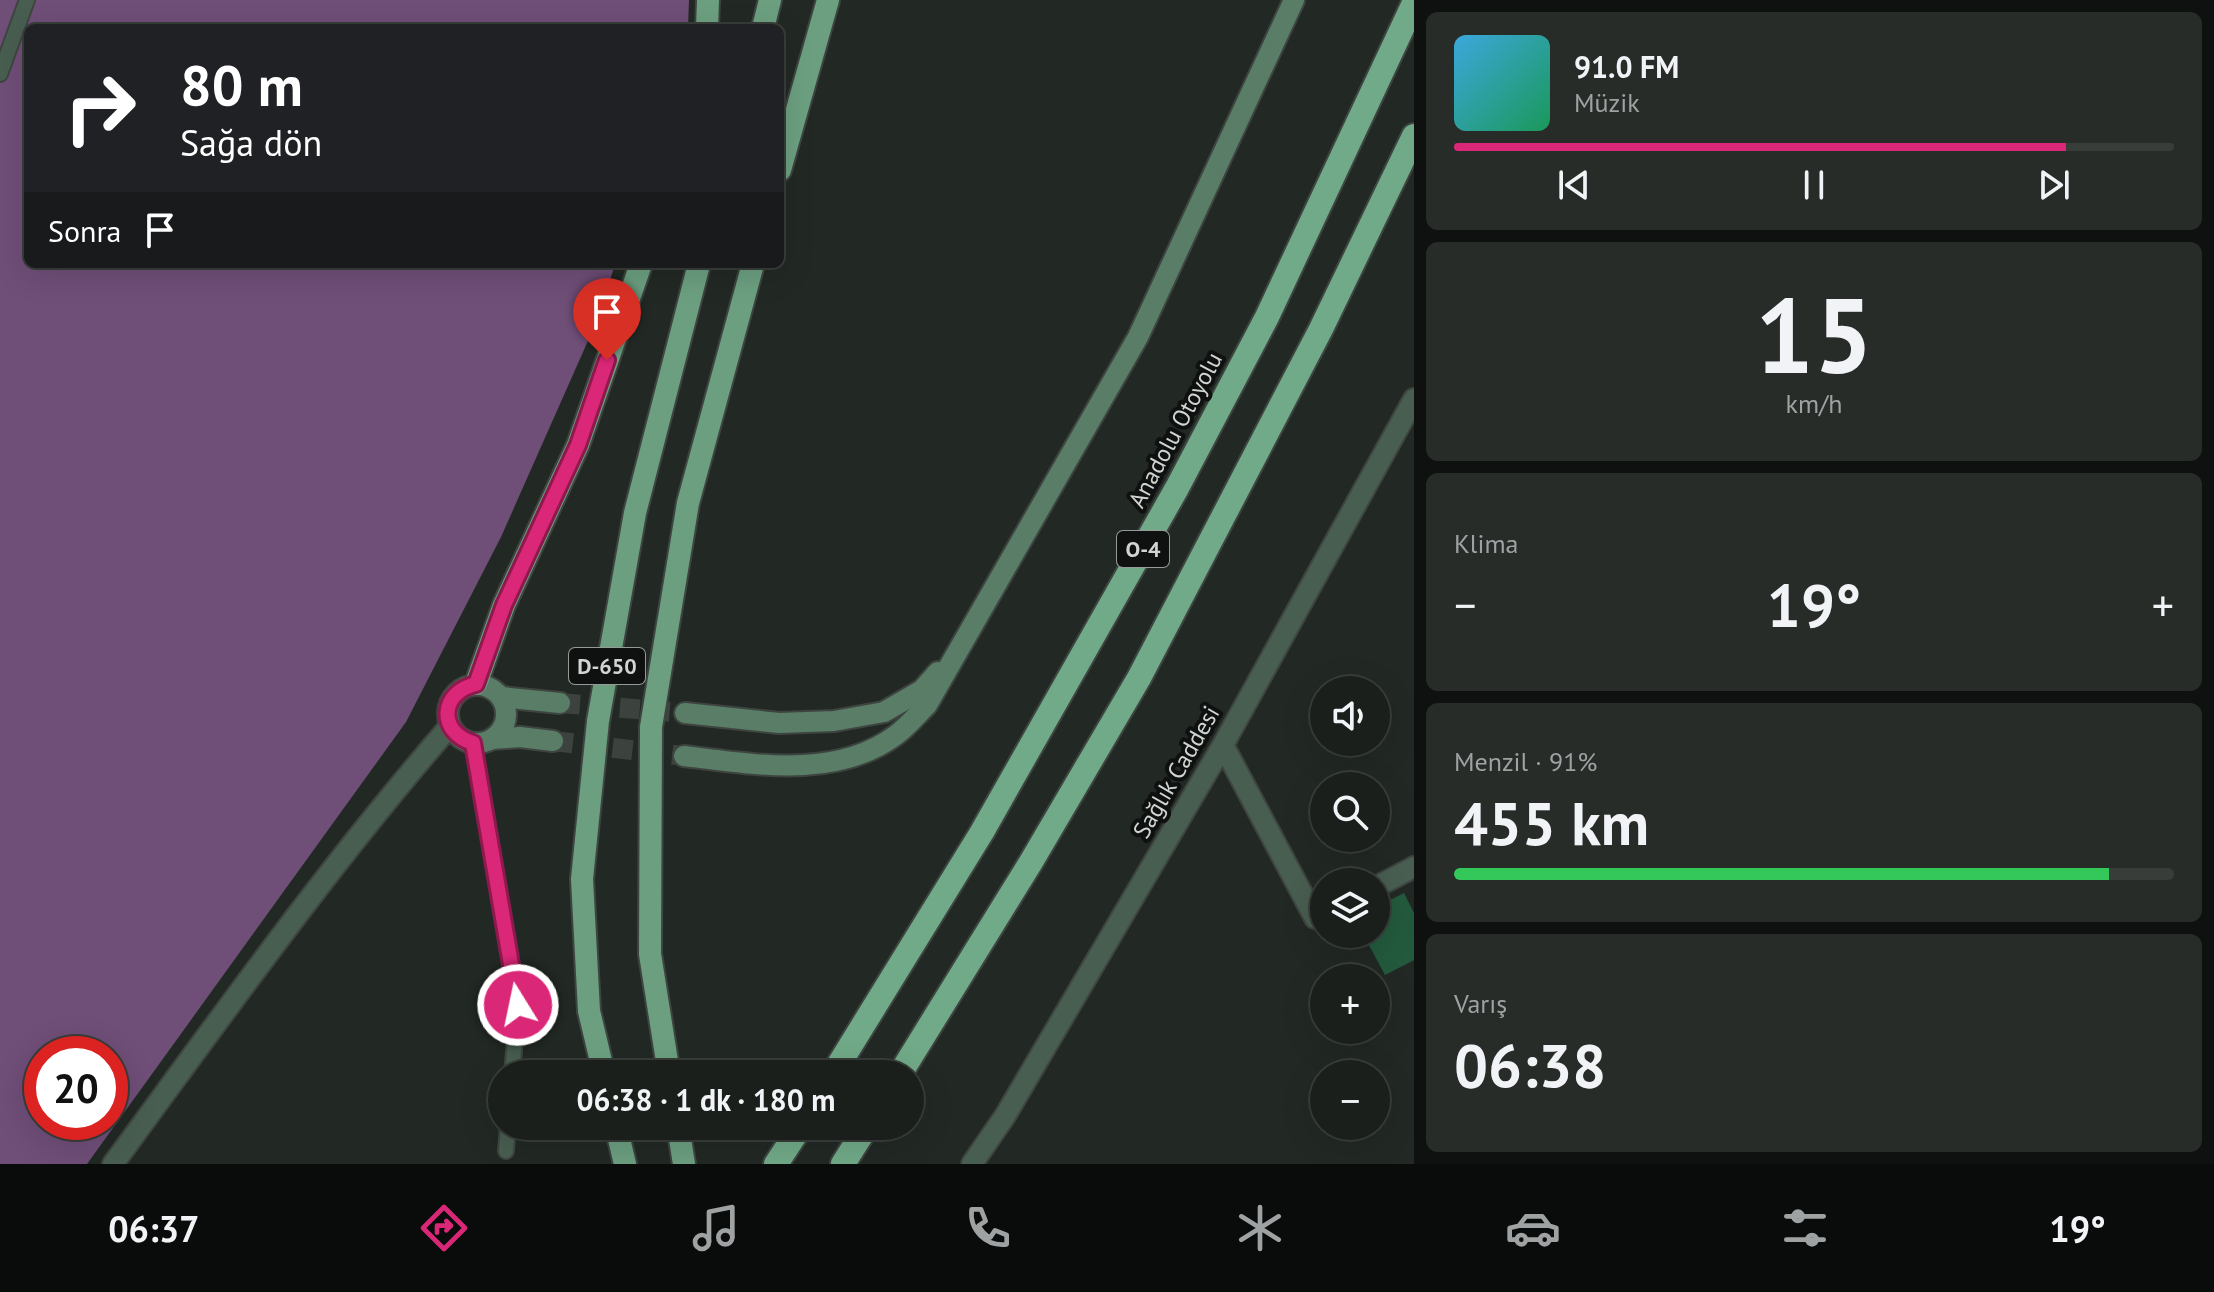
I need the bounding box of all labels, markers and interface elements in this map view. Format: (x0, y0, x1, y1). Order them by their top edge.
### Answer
text: 91.0 FM (1574, 47, 1679, 86)
text: 80 m (180, 49, 303, 121)
icon: right (48, 56, 152, 160)
text: Müzik (1574, 86, 1640, 119)
text: Sağa dön (180, 119, 322, 166)
icon: previous (1552, 163, 1596, 207)
icon: pause (1792, 163, 1836, 207)
icon: next (2032, 163, 2076, 207)
icon: arrive (138, 208, 182, 252)
text: Sonra (48, 211, 122, 250)
text: 15 (1755, 267, 1873, 402)
pin (573, 278, 641, 360)
icon: arrive (585, 290, 629, 334)
street label: Anadolu Otoyolu (1121, 347, 1229, 513)
text: km/h (1786, 387, 1843, 420)
text: Klima (1454, 527, 1518, 560)
road number: O-4 (1117, 531, 1169, 567)
text: 19° (1767, 566, 1861, 644)
text: − (1454, 576, 1476, 633)
text: + (2152, 576, 2174, 633)
road number: D-650 (569, 648, 645, 684)
map controls (1310, 676, 1390, 1140)
button: sound (1310, 676, 1390, 756)
street label: Sağlık Caddesi (1126, 700, 1226, 844)
text: Menzil · 91% (1454, 745, 1597, 778)
button: search (1310, 772, 1390, 852)
text: 455 km (1454, 784, 1649, 862)
button: layers (1310, 868, 1390, 948)
position arrow (476, 963, 560, 1047)
button: + (1310, 964, 1390, 1044)
text: Varış (1454, 987, 1507, 1020)
text: 06:38 (1454, 1026, 1606, 1104)
speed limit sign: 20 (24, 1036, 128, 1140)
button: − (1310, 1060, 1390, 1140)
text: 06:38 · 1 dk · 180 m (576, 1080, 836, 1119)
icon: directions (416, 1200, 472, 1256)
icon: music (688, 1200, 744, 1256)
icon: phone (960, 1200, 1016, 1256)
icon: climate (1232, 1200, 1288, 1256)
icon: car (1505, 1200, 1561, 1256)
icon: filters (1777, 1200, 1833, 1256)
text: 06:37 (108, 1205, 199, 1252)
text: 19° (2049, 1205, 2106, 1252)

